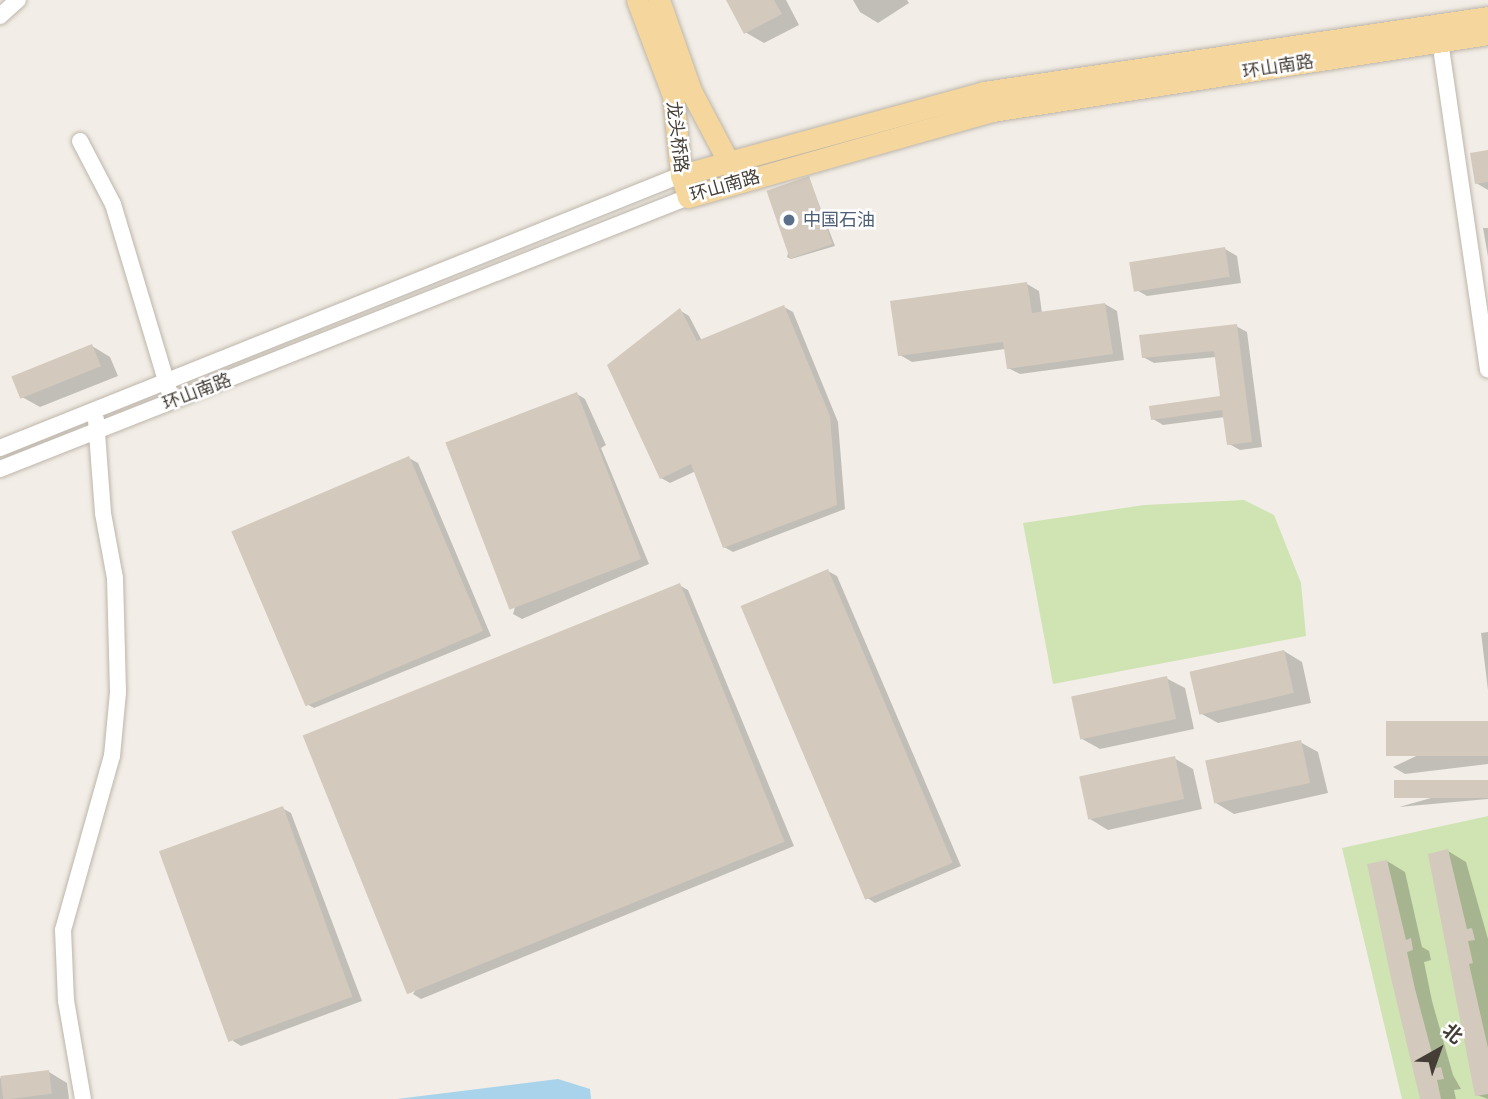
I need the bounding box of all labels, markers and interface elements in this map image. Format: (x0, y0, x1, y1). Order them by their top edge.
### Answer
street label: 环山南路 (1241, 51, 1315, 83)
street label: 龙头桥路 (662, 100, 692, 174)
street label: 环山南路 (687, 166, 763, 206)
place label: 中国石油 (803, 209, 875, 231)
marker: 中国石油 (781, 212, 797, 228)
street label: 环山南路 (160, 369, 234, 415)
north arrow (1404, 1015, 1474, 1085)
text: 北 (1437, 1019, 1467, 1049)

